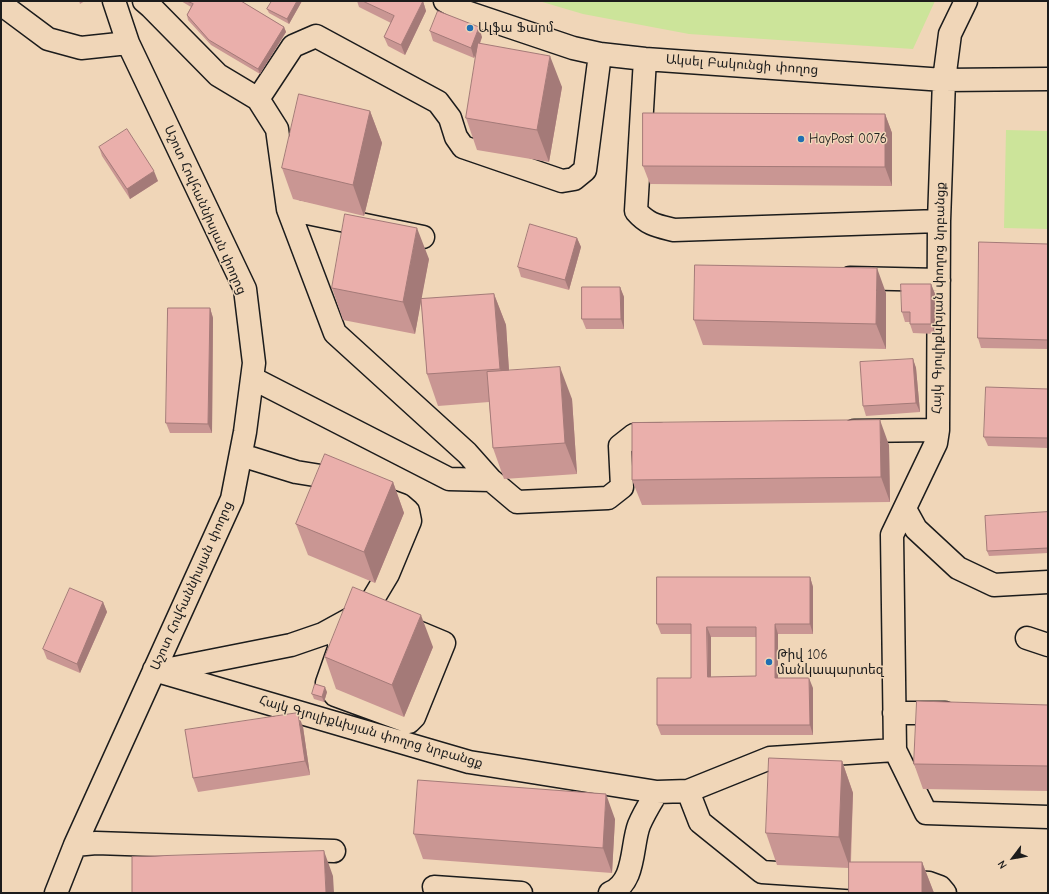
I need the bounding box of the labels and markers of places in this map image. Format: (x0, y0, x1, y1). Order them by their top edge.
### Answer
place label: Ալֆա Ֆարմ (478, 20, 554, 36)
marker: Ալֆա Ֆարմ (465, 23, 475, 33)
place label: HayPost 0076 (809, 131, 887, 147)
marker: HayPost 0076 (796, 134, 806, 144)
place label: Թիվ 106 մանկապարտեզ (777, 647, 884, 678)
marker: Թիվ 106 մանկապարտեզ (764, 657, 774, 667)

